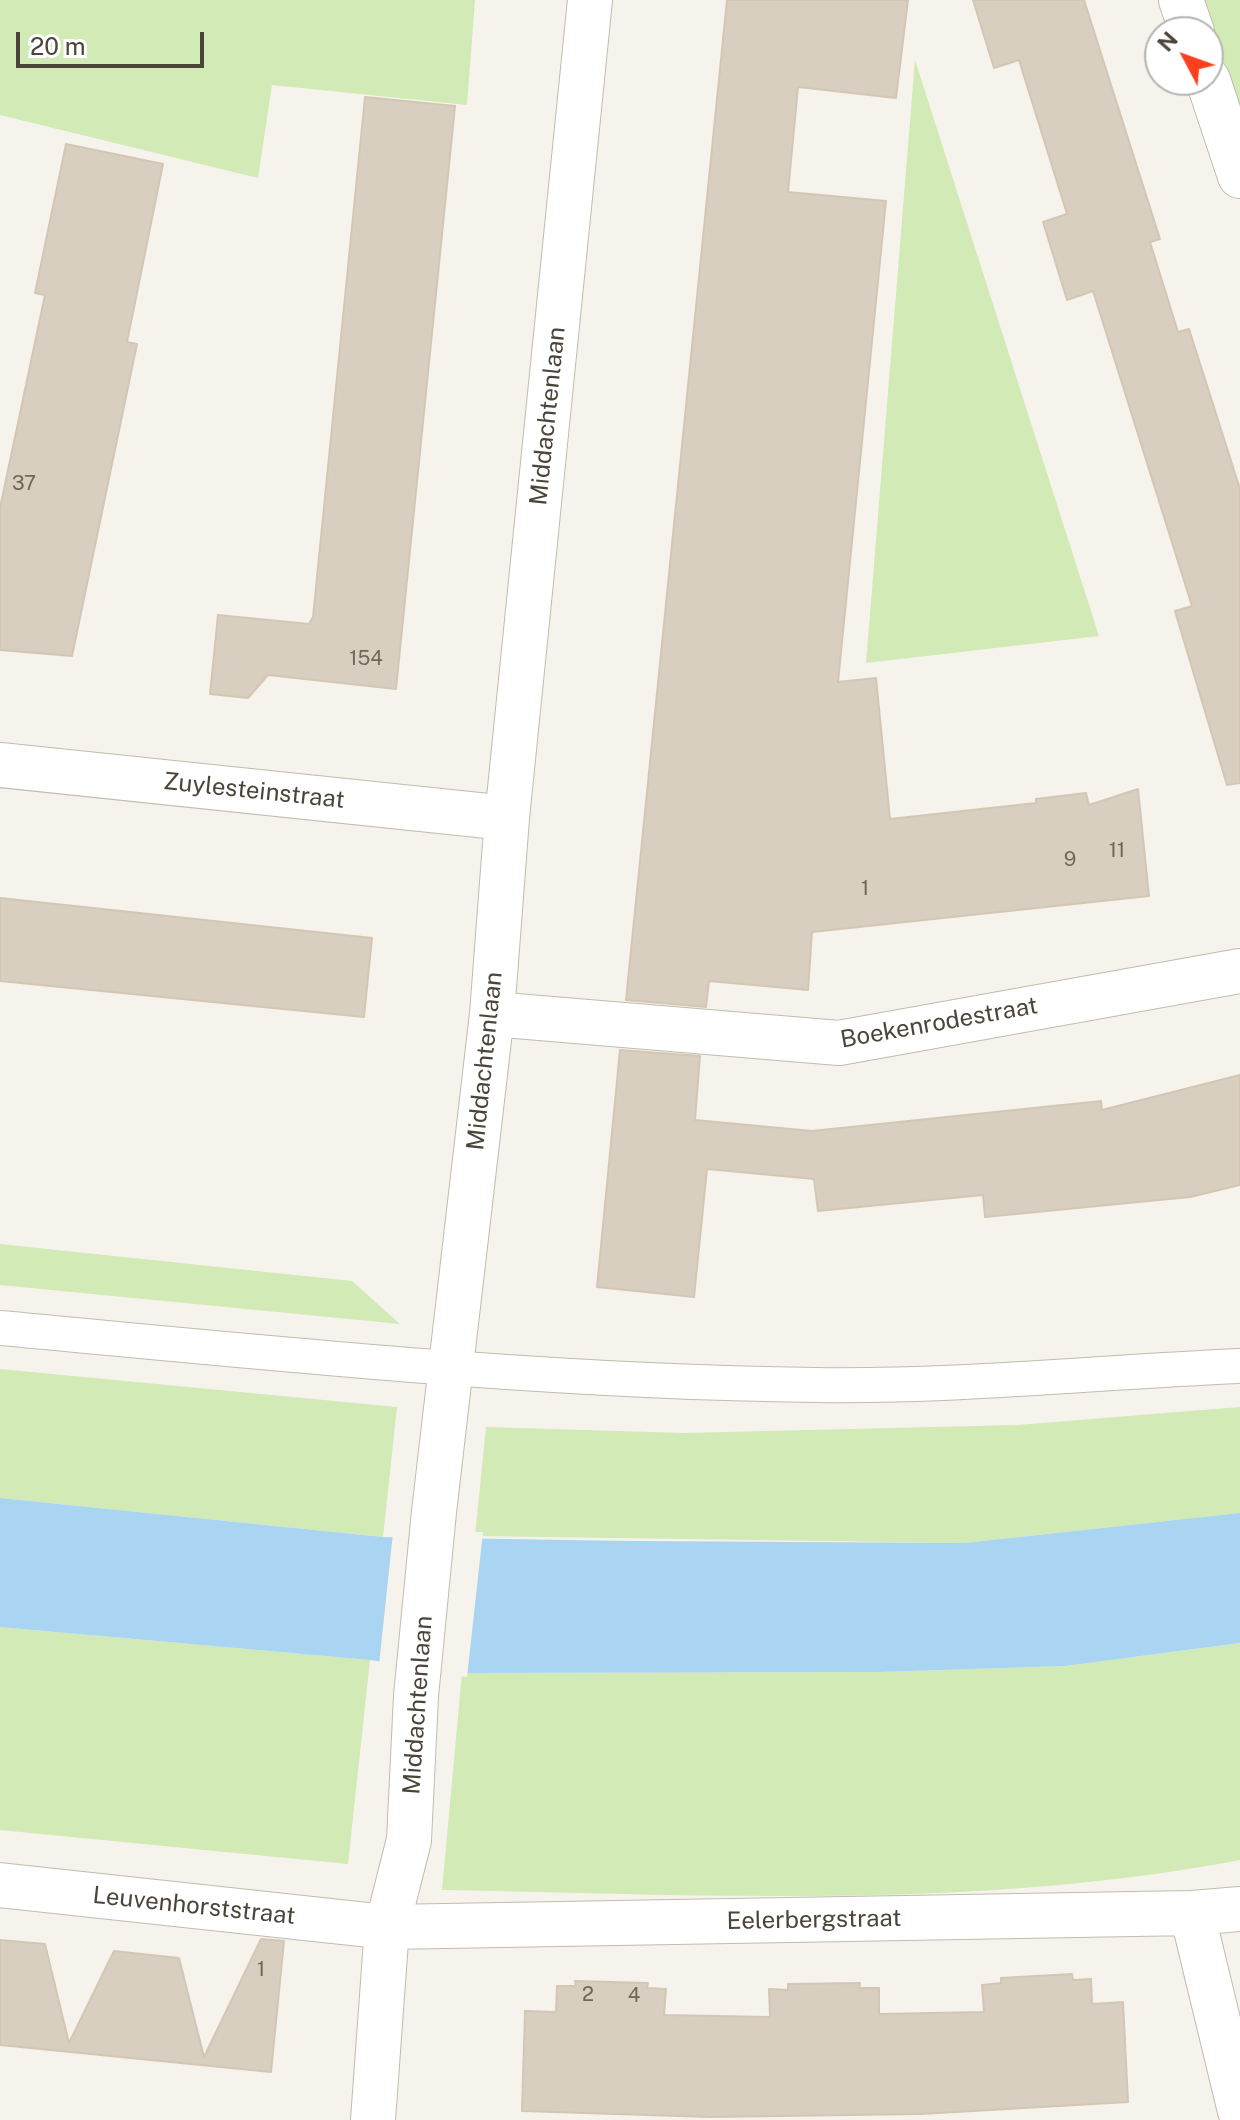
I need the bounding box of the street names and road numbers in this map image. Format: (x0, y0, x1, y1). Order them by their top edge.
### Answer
street label: Middachtenlaan (524, 325, 572, 507)
street label: Zuylesteinstraat (162, 767, 346, 815)
street label: Middachtenlaan (461, 970, 509, 1152)
street label: Boekenrodestraat (838, 991, 1040, 1055)
street label: Middachtenlaan (397, 1615, 439, 1795)
street label: Leuvenhorststraat (91, 1881, 297, 1931)
street label: Eelerbergstraat (726, 1904, 902, 1936)

